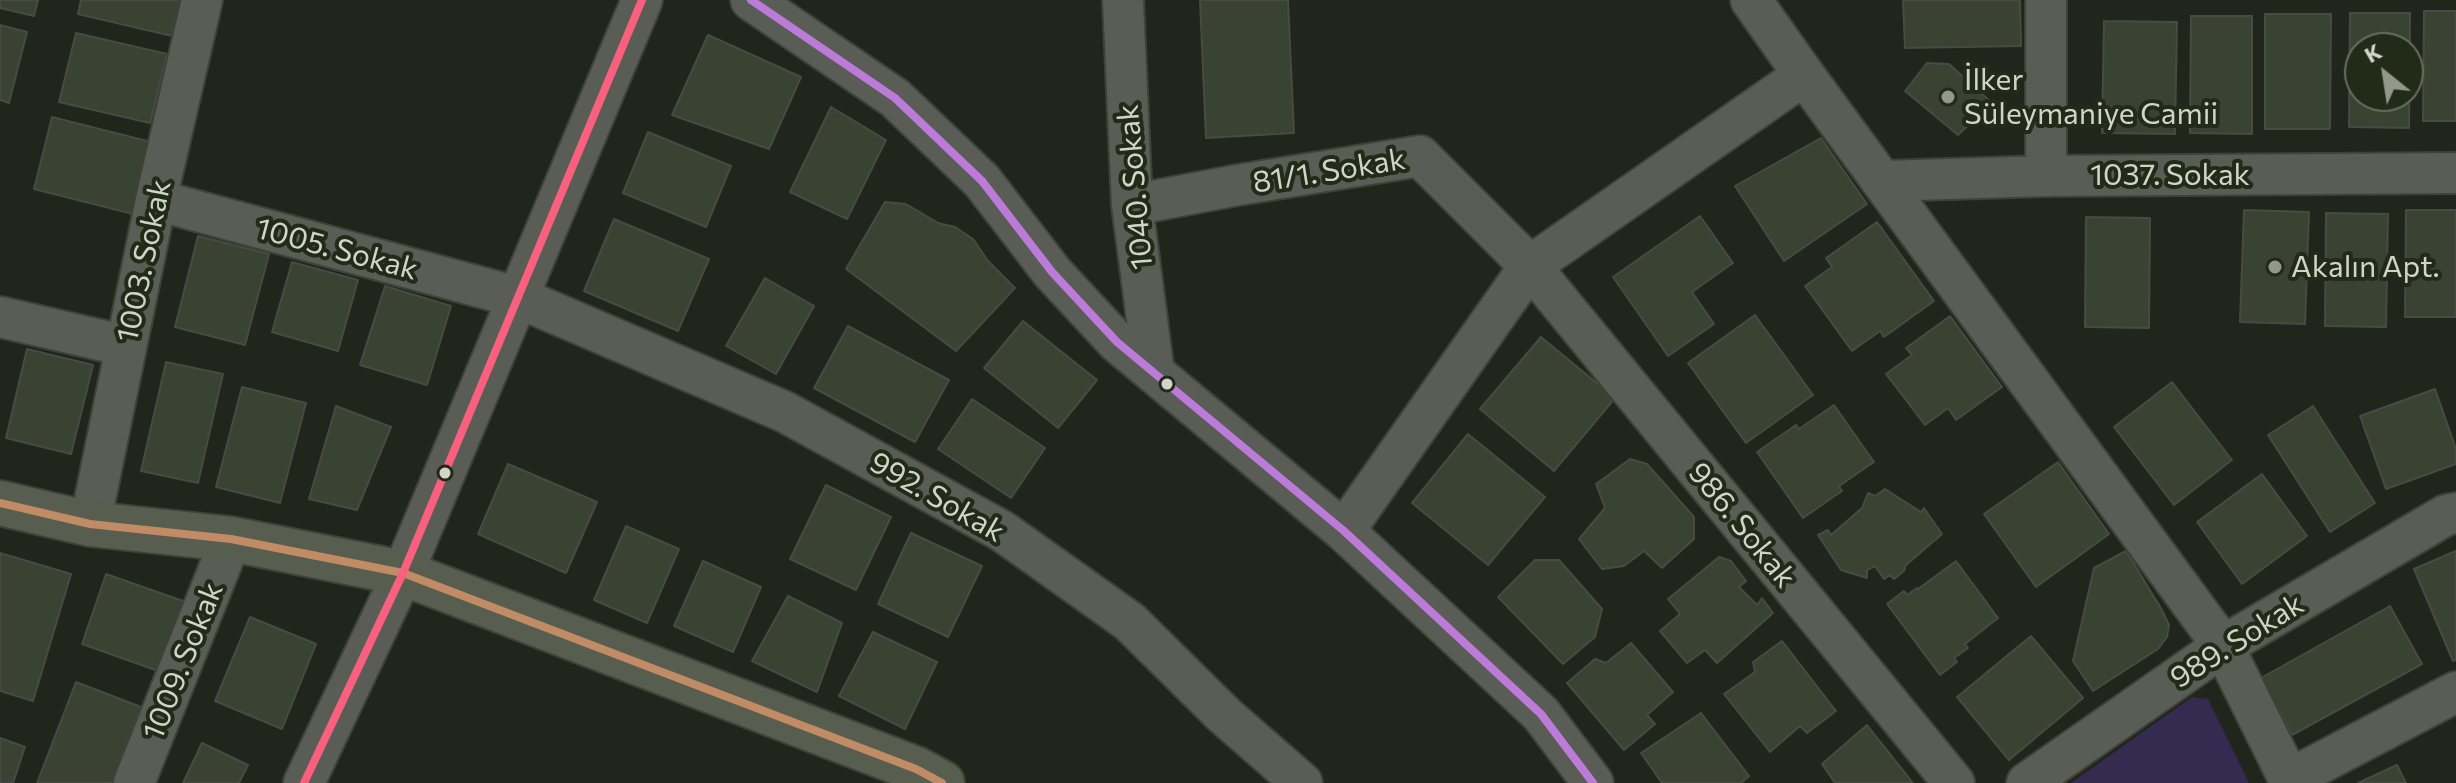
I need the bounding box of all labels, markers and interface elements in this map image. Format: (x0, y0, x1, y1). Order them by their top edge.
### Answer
north arrow (2344, 32, 2424, 112)
text: K (2359, 37, 2386, 68)
place label: İlker Süleymaniye Camii (1964, 62, 2218, 132)
marker: İlker Süleymaniye Camii (1939, 88, 1957, 106)
street label: 1040. Sokak (1110, 103, 1160, 271)
street label: 81/1. Sokak (1250, 141, 1408, 201)
street label: 1037. Sokak (2090, 157, 2250, 193)
street label: 1003. Sokak (109, 177, 179, 345)
street label: 1005. Sokak (253, 210, 421, 288)
place label: Akalın Apt. (2291, 249, 2440, 285)
marker: Akalın Apt. (2266, 258, 2284, 276)
unlabelled marker (1159, 376, 1175, 392)
street label: 992. Sokak (863, 444, 1011, 550)
street label: 986. Sokak (1681, 455, 1803, 595)
unlabelled marker (437, 465, 453, 481)
street label: 1009. Sokak (135, 577, 231, 745)
street label: 989. Sokak (2164, 586, 2310, 696)

